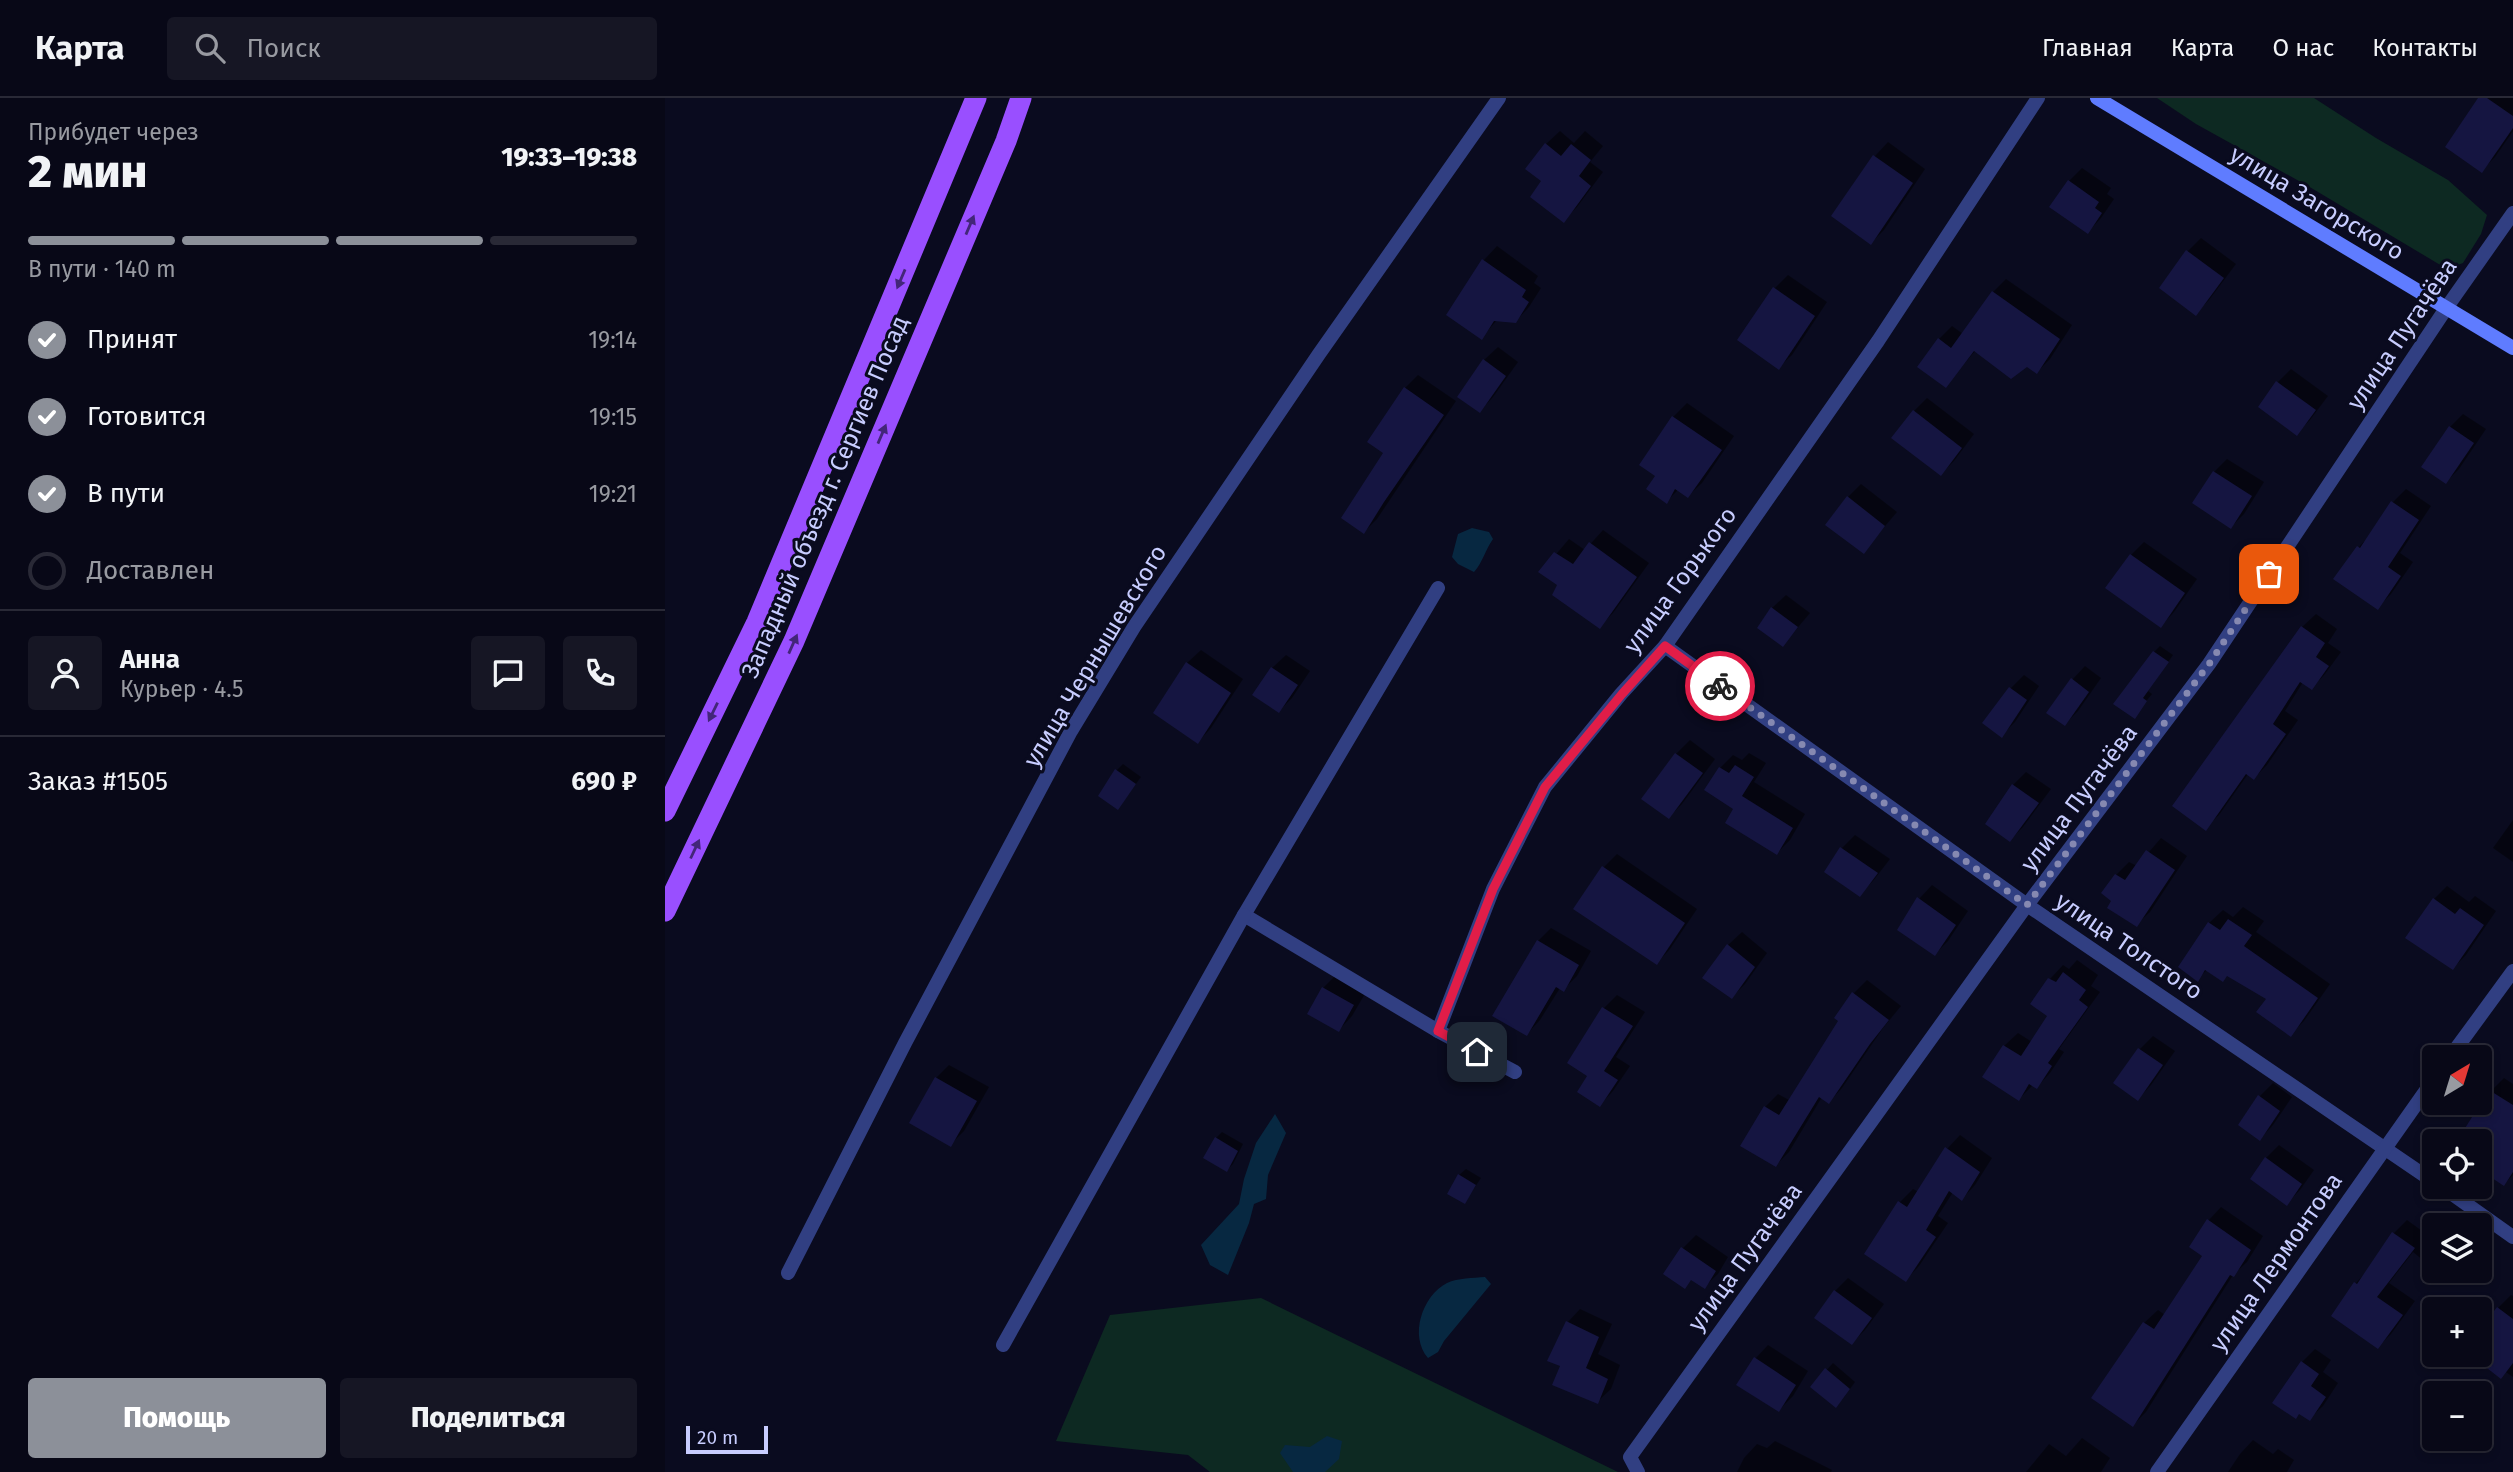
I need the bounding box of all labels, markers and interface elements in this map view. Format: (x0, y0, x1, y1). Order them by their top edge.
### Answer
search box (167, 17, 657, 80)
text: Карта (35, 28, 125, 68)
icon: search (191, 29, 229, 67)
text: Поиск (247, 33, 321, 64)
text: Главная (2042, 34, 2133, 62)
text: Карта (2171, 34, 2234, 62)
text: О нас (2272, 34, 2334, 62)
text: Контакты (2372, 34, 2478, 62)
text: Прибудет через (28, 118, 199, 146)
street label: улица Загорского (2225, 140, 2409, 266)
text: 19:33–19:38 (501, 142, 637, 173)
text: 2 мин (28, 144, 147, 199)
one-way arrow (965, 214, 976, 235)
street label: улица Пугачёва (2341, 253, 2463, 415)
text: В пути · 140 m (28, 255, 176, 283)
one-way arrow (896, 269, 907, 290)
street label: Западный объезд г. Сергиев Посад (736, 312, 914, 682)
icon: check (28, 321, 66, 359)
text: Принят (87, 324, 177, 355)
text: 19:14 (588, 326, 637, 354)
icon: check (28, 398, 66, 436)
text: Готовится (87, 401, 207, 432)
text: 19:15 (589, 403, 637, 431)
one-way arrow (876, 424, 887, 445)
icon: check (28, 475, 66, 513)
text: В пути (87, 478, 165, 509)
text: 19:21 (589, 480, 637, 508)
street label: улица Горького (1618, 502, 1742, 658)
street label: улица Чернышевского (1018, 540, 1172, 772)
pin (2239, 544, 2299, 604)
text: Доставлен (87, 555, 214, 586)
icon: bag (2250, 555, 2288, 593)
one-way arrow (787, 634, 799, 654)
button: person (28, 636, 102, 710)
button: chat (471, 636, 545, 710)
button: phone (563, 636, 637, 710)
text: Анна (120, 644, 180, 675)
courier (1685, 651, 1755, 721)
icon: bike (1701, 667, 1739, 705)
text: Курьер · 4.5 (120, 675, 244, 703)
one-way arrow (708, 702, 719, 722)
street label: улица Пугачёва (2015, 719, 2143, 877)
text: Заказ #1505 (28, 766, 168, 797)
text: 690 ₽ (571, 766, 637, 797)
one-way arrow (689, 839, 701, 859)
street label: улица Толстого (2050, 886, 2208, 1006)
pin (1447, 1022, 1507, 1082)
icon: home (1458, 1033, 1496, 1071)
north arrow (2422, 1045, 2492, 1115)
map controls (2422, 1045, 2492, 1451)
button: locate (2422, 1129, 2492, 1199)
street label: улица Лермонтова (2204, 1167, 2348, 1357)
street label: улица Пугачёва (1682, 1177, 1808, 1337)
button: layers (2422, 1213, 2492, 1283)
button: + (2422, 1297, 2492, 1367)
button: Помощь (28, 1378, 326, 1458)
button: Поделиться (340, 1378, 637, 1458)
button: − (2422, 1381, 2492, 1451)
scale bar (686, 1423, 768, 1455)
text: 20 m (697, 1426, 738, 1449)

